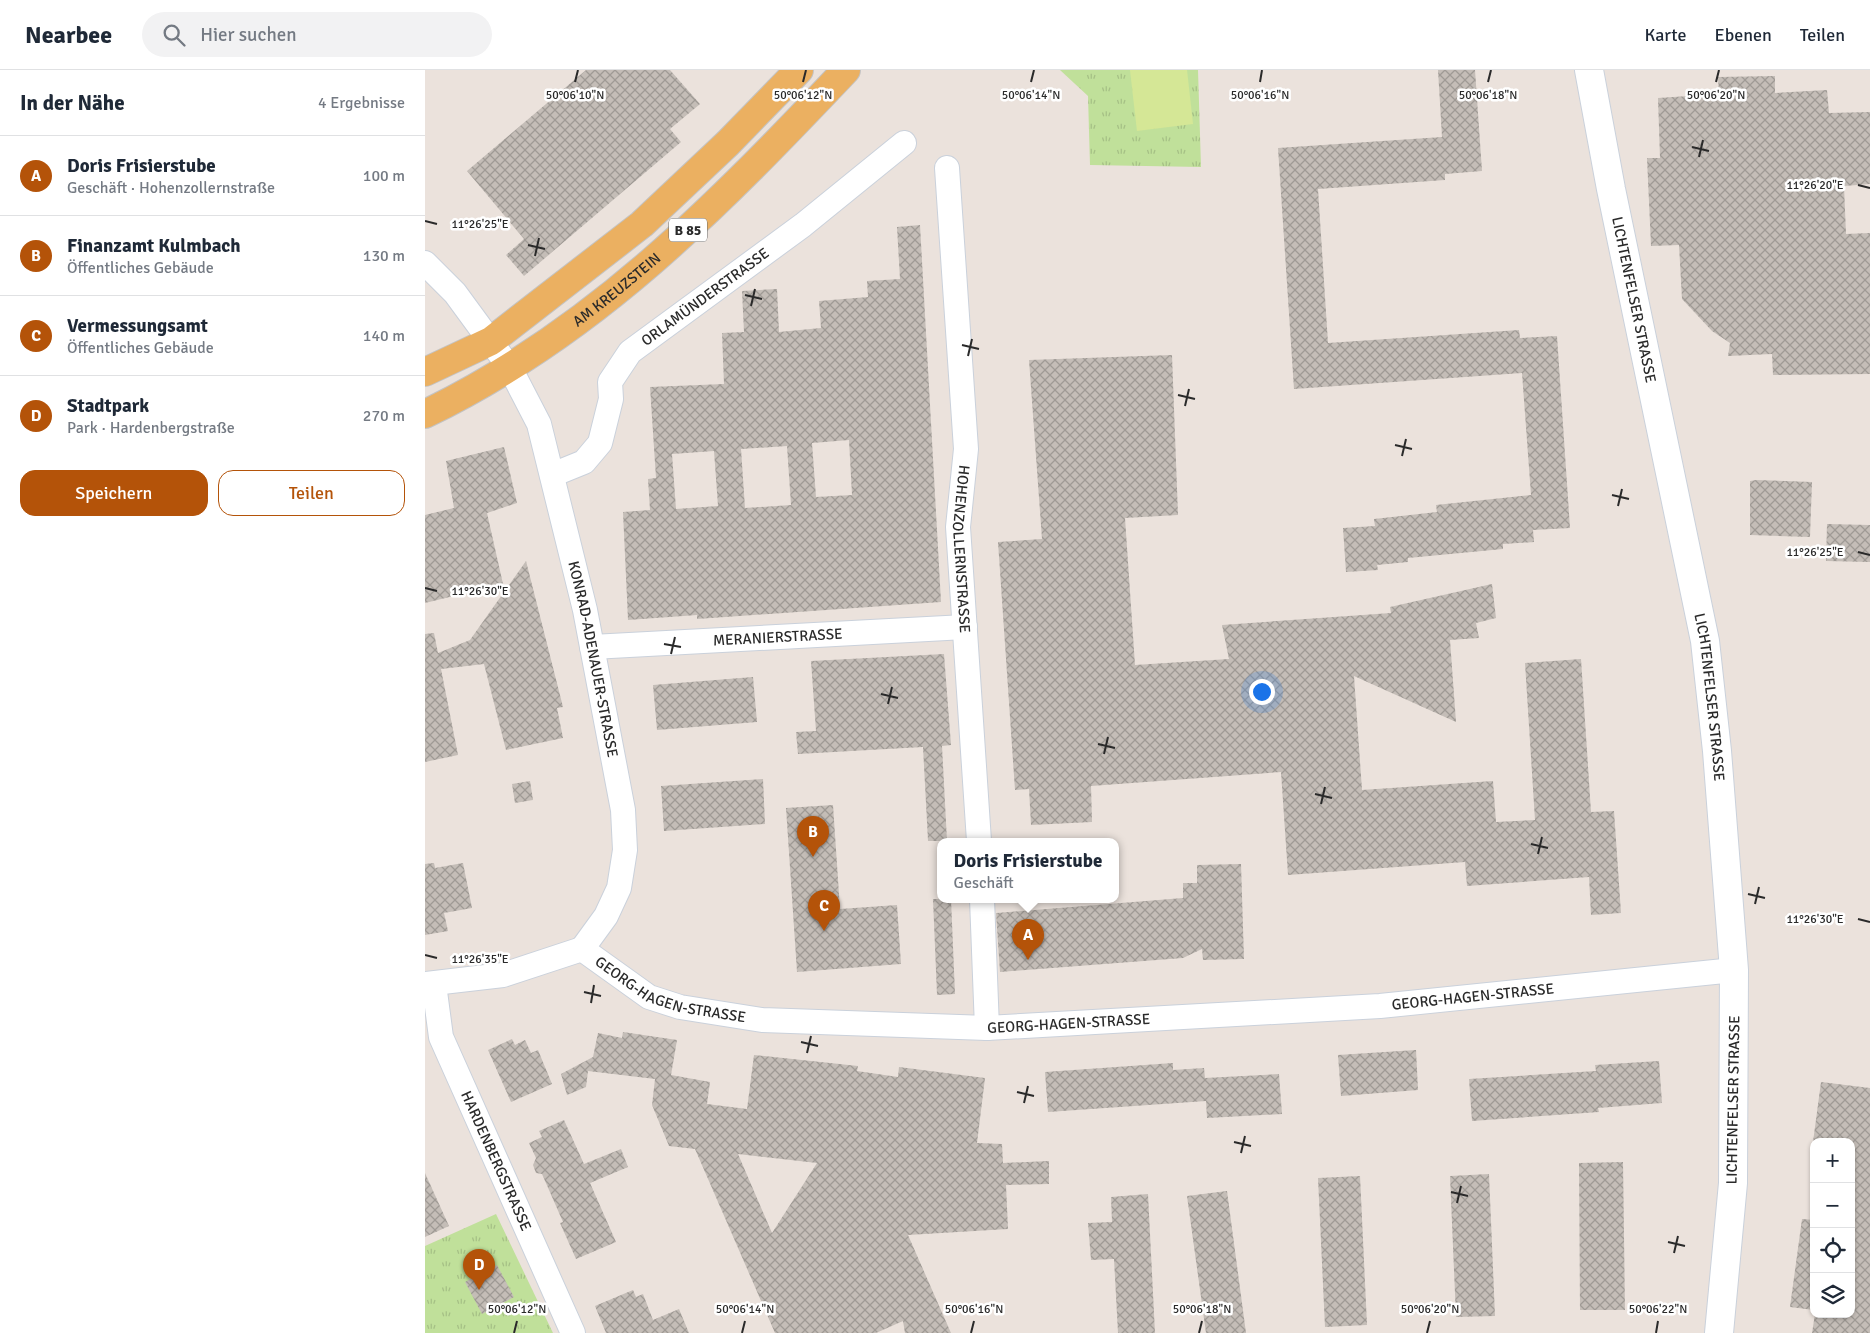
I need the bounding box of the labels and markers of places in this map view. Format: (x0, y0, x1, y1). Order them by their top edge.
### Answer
pin: B (797, 816, 829, 857)
pin: C (808, 890, 840, 931)
pin: A (1012, 919, 1044, 960)
pin: D (463, 1249, 495, 1290)

